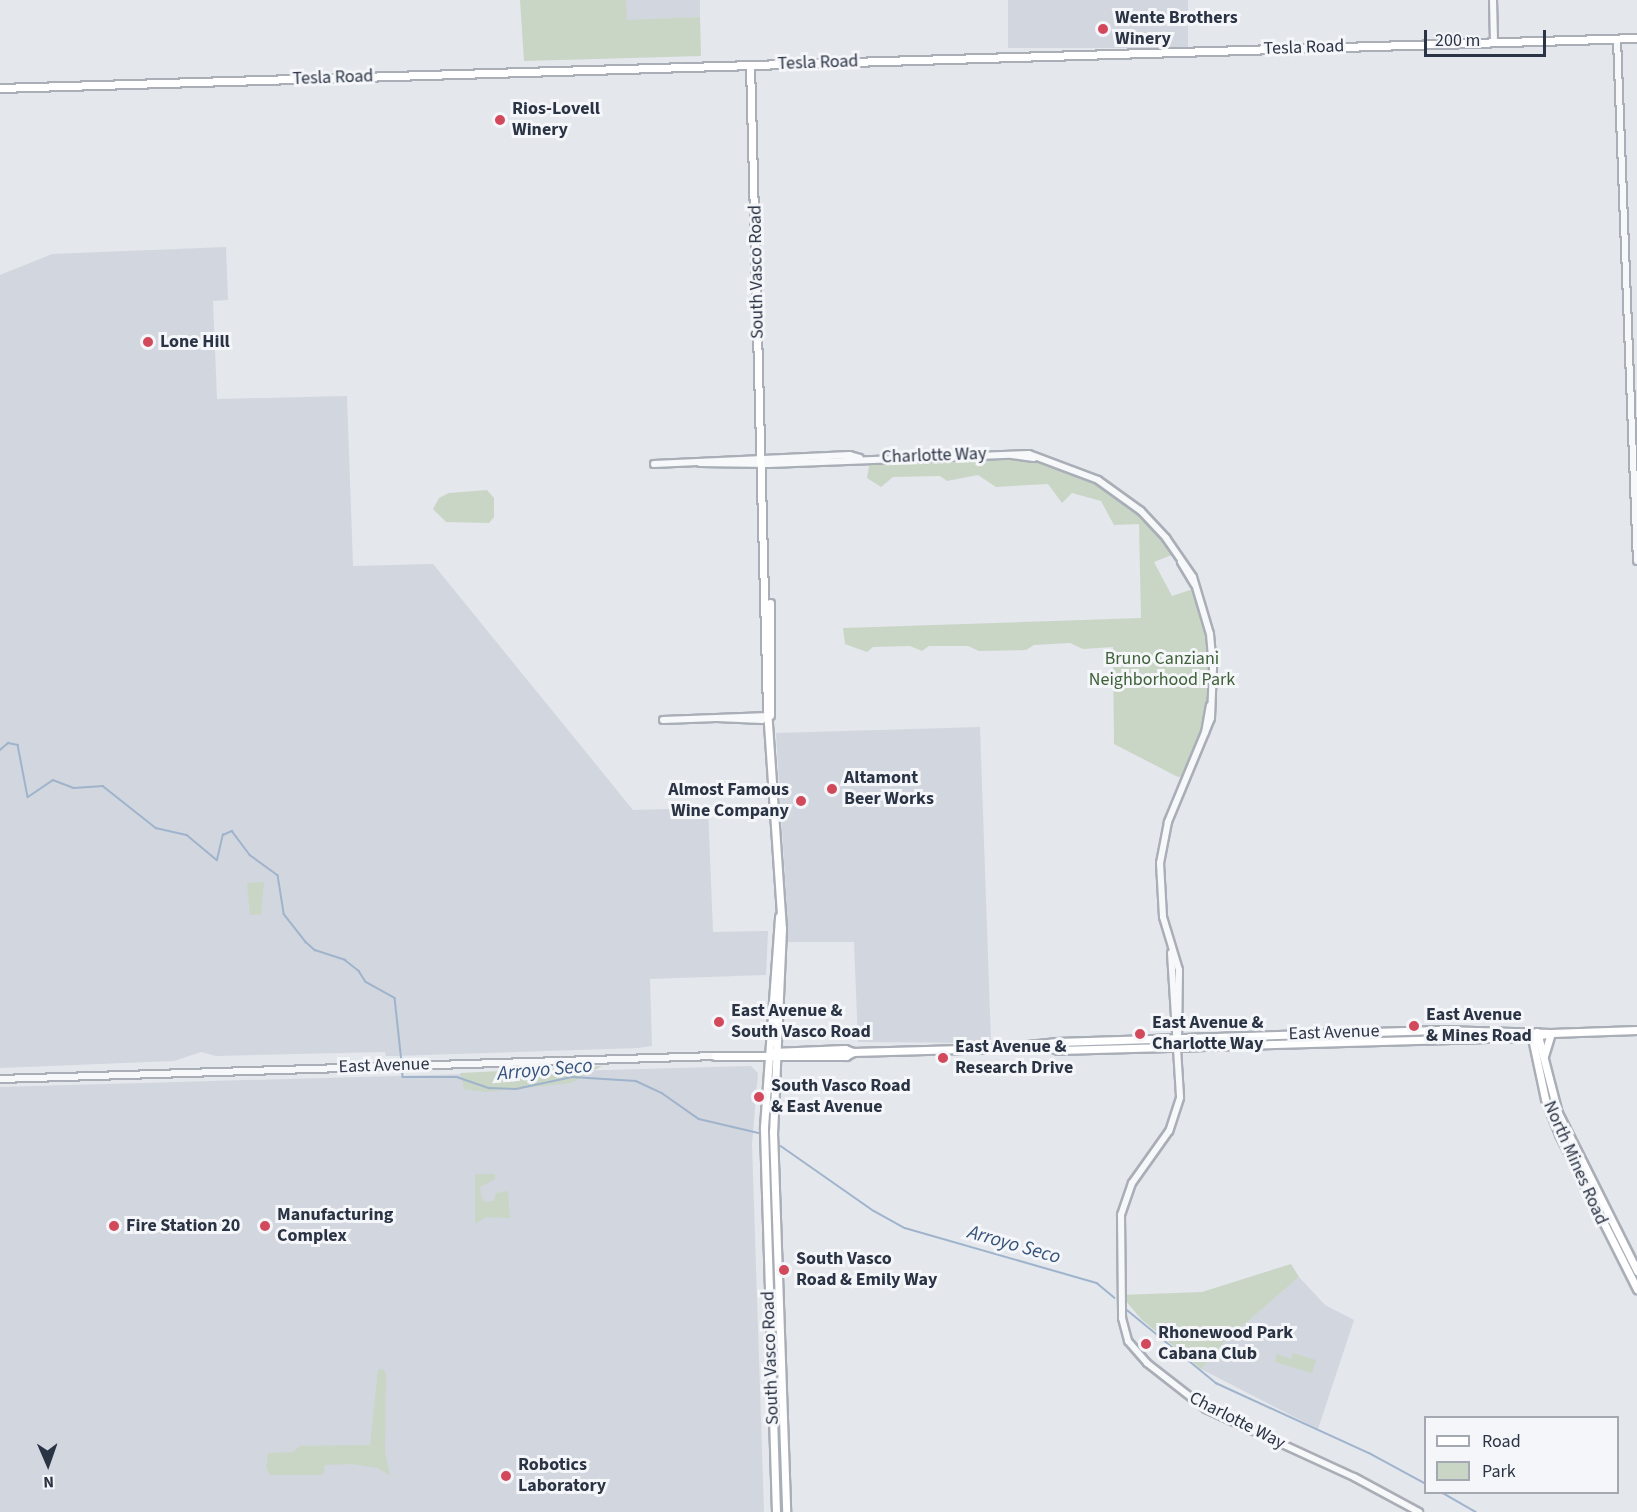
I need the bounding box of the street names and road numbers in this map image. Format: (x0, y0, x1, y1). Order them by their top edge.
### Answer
street label: Tesla Road (1263, 36, 1345, 60)
street label: Tesla Road (777, 51, 859, 75)
street label: Tesla Road (292, 66, 374, 90)
street label: South Vasco Road (745, 205, 769, 339)
street label: Charlotte Way (881, 443, 987, 469)
street label: East Avenue (1288, 1021, 1380, 1045)
street label: East Avenue (338, 1054, 430, 1078)
street label: North Mines Road (1538, 1098, 1612, 1228)
street label: South Vasco Road (758, 1291, 784, 1425)
street label: Charlotte Way (1185, 1388, 1289, 1454)

